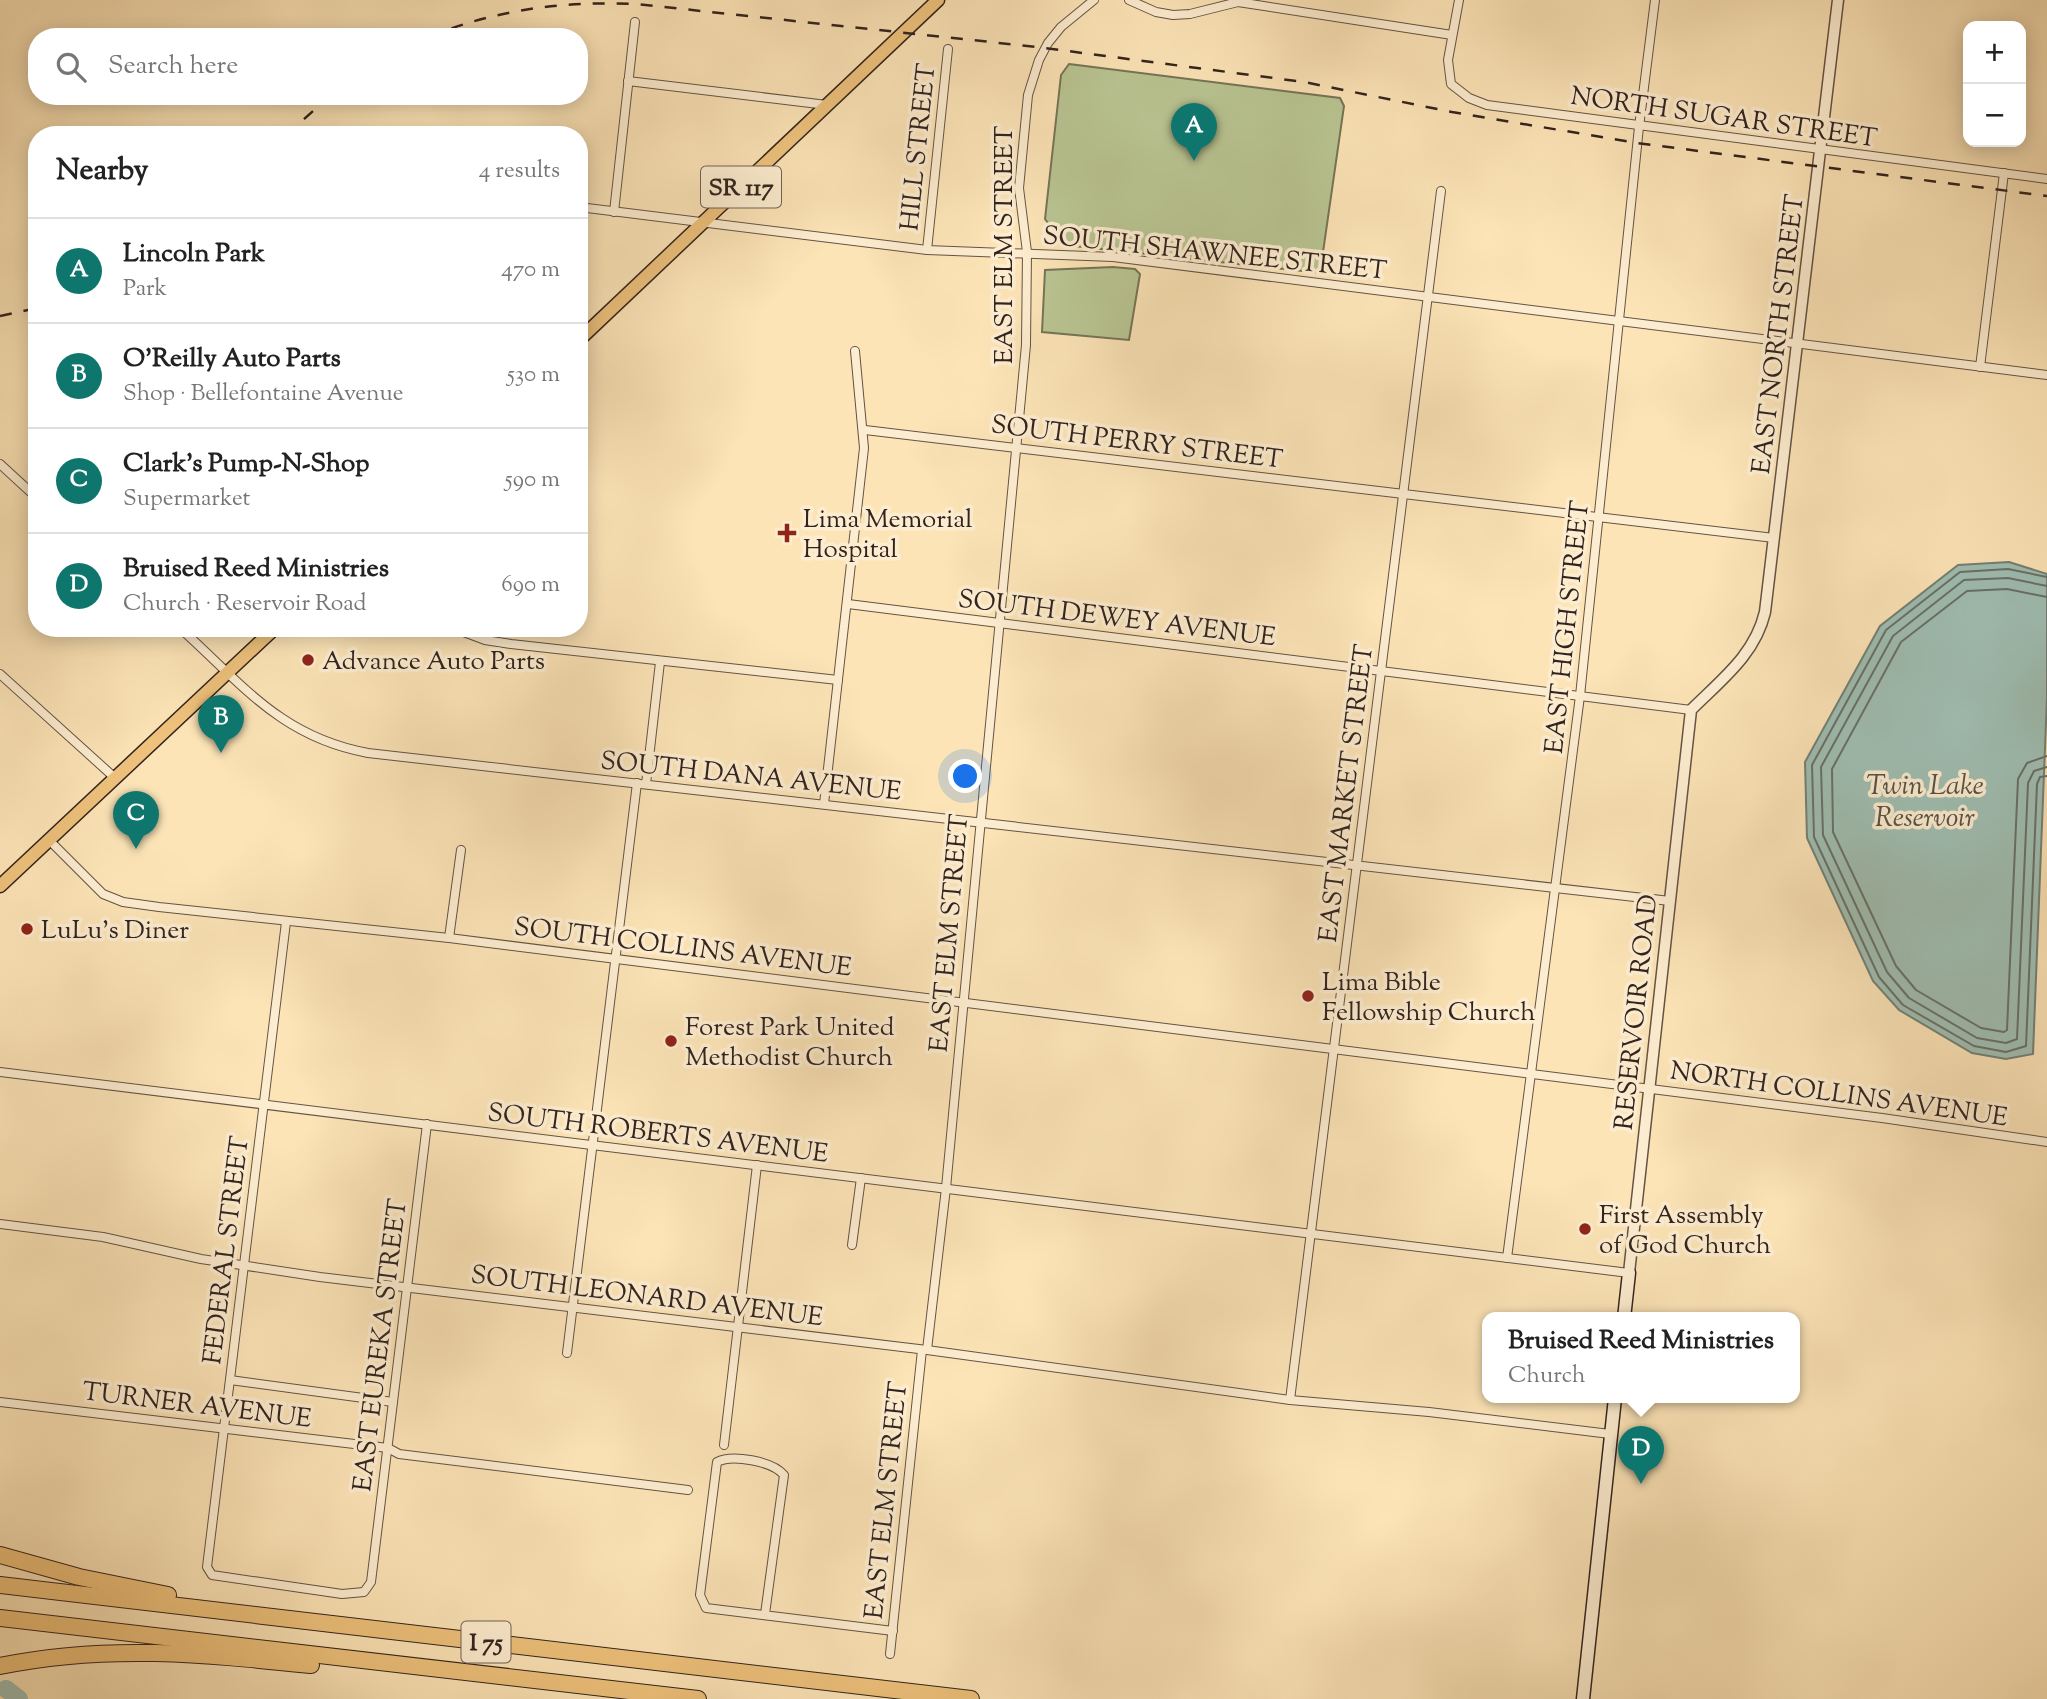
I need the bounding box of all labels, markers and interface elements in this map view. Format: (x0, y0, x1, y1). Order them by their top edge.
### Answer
map controls (1963, 21, 2026, 147)
button: + (1963, 21, 2026, 84)
search box (28, 28, 588, 105)
icon: search (52, 48, 90, 86)
text: Search here (108, 48, 238, 85)
street label: HILL STREET (892, 62, 947, 233)
street label: NORTH SUGAR STREET (1568, 79, 1879, 158)
button: − (1963, 84, 2026, 147)
pin: A (1171, 103, 1217, 161)
street label: EAST ELM STREET (987, 126, 1024, 364)
text: Nearby (56, 150, 148, 193)
text: 4 results (479, 155, 560, 188)
road number: SR 117 (701, 167, 781, 208)
street label: EAST NORTH STREET (1744, 192, 1815, 476)
street label: SOUTH SHAWNEE STREET (1041, 218, 1388, 291)
text: Lincoln Park (123, 236, 265, 273)
text: A (70, 254, 88, 287)
text: 470 m (501, 254, 560, 287)
text: Park (123, 273, 167, 306)
text: O'Reilly Auto Parts (123, 341, 341, 378)
text: B (72, 359, 86, 392)
text: 530 m (507, 359, 560, 392)
text: Shop · Bellefontaine Avenue (123, 378, 403, 411)
street label: SOUTH PERRY STREET (989, 407, 1285, 480)
text: Clark's Pump-N-Shop (123, 446, 370, 483)
text: C (70, 464, 88, 497)
text: 590 m (505, 464, 560, 497)
text: Supermarket (123, 483, 250, 516)
street label: EAST HIGH STREET (1537, 499, 1600, 756)
place label: Lima Memorial Hospital (803, 502, 973, 569)
marker: Lima Memorial Hospital (777, 523, 797, 543)
text: Bruised Reed Ministries (123, 551, 389, 588)
text: D (70, 569, 88, 602)
text: 690 m (501, 569, 560, 602)
street label: SOUTH DEWEY AVENUE (956, 582, 1278, 657)
text: Church · Reservoir Road (123, 588, 367, 621)
street label: EAST MARKET STREET (1311, 642, 1384, 944)
place label: Advance Auto Parts (322, 644, 545, 681)
marker: Advance Auto Parts (300, 652, 316, 668)
pin: B (198, 695, 244, 753)
street label: SOUTH DANA AVENUE (598, 743, 903, 812)
your location (948, 759, 982, 793)
water label: Twin Lake Reservoir (1866, 767, 1984, 839)
pin: C (113, 791, 159, 849)
street label: EAST ELM STREET (922, 813, 979, 1054)
street label: RESERVOIR ROAD (1607, 893, 1668, 1132)
street label: SOUTH COLLINS AVENUE (512, 909, 854, 988)
place label: LuLu's Diner (41, 913, 189, 950)
marker: LuLu's Diner (19, 921, 35, 937)
place label: Lima Bible Fellowship Church (1322, 965, 1535, 1032)
marker: Lima Bible Fellowship Church (1300, 988, 1316, 1004)
place label: Forest Park United Methodist Church (685, 1010, 895, 1077)
marker: Forest Park United Methodist Church (663, 1033, 679, 1049)
street label: NORTH COLLINS AVENUE (1668, 1053, 2010, 1138)
street label: SOUTH ROBERTS AVENUE (485, 1095, 830, 1174)
street label: FEDERAL STREET (195, 1134, 260, 1366)
street label: EAST EUREKA STREET (345, 1197, 418, 1494)
place label: First Assembly of God Church (1599, 1198, 1771, 1265)
marker: First Assembly of God Church (1577, 1221, 1593, 1237)
street label: SOUTH LEONARD AVENUE (469, 1258, 825, 1337)
popup (1482, 1312, 1800, 1403)
text: Bruised Reed Ministries (1508, 1323, 1774, 1360)
text: Church (1508, 1360, 1586, 1393)
street label: TURNER AVENUE (80, 1374, 314, 1439)
street label: EAST ELM STREET (857, 1380, 918, 1621)
pin: D (1618, 1426, 1664, 1484)
road number: I 75 (462, 1622, 510, 1662)

